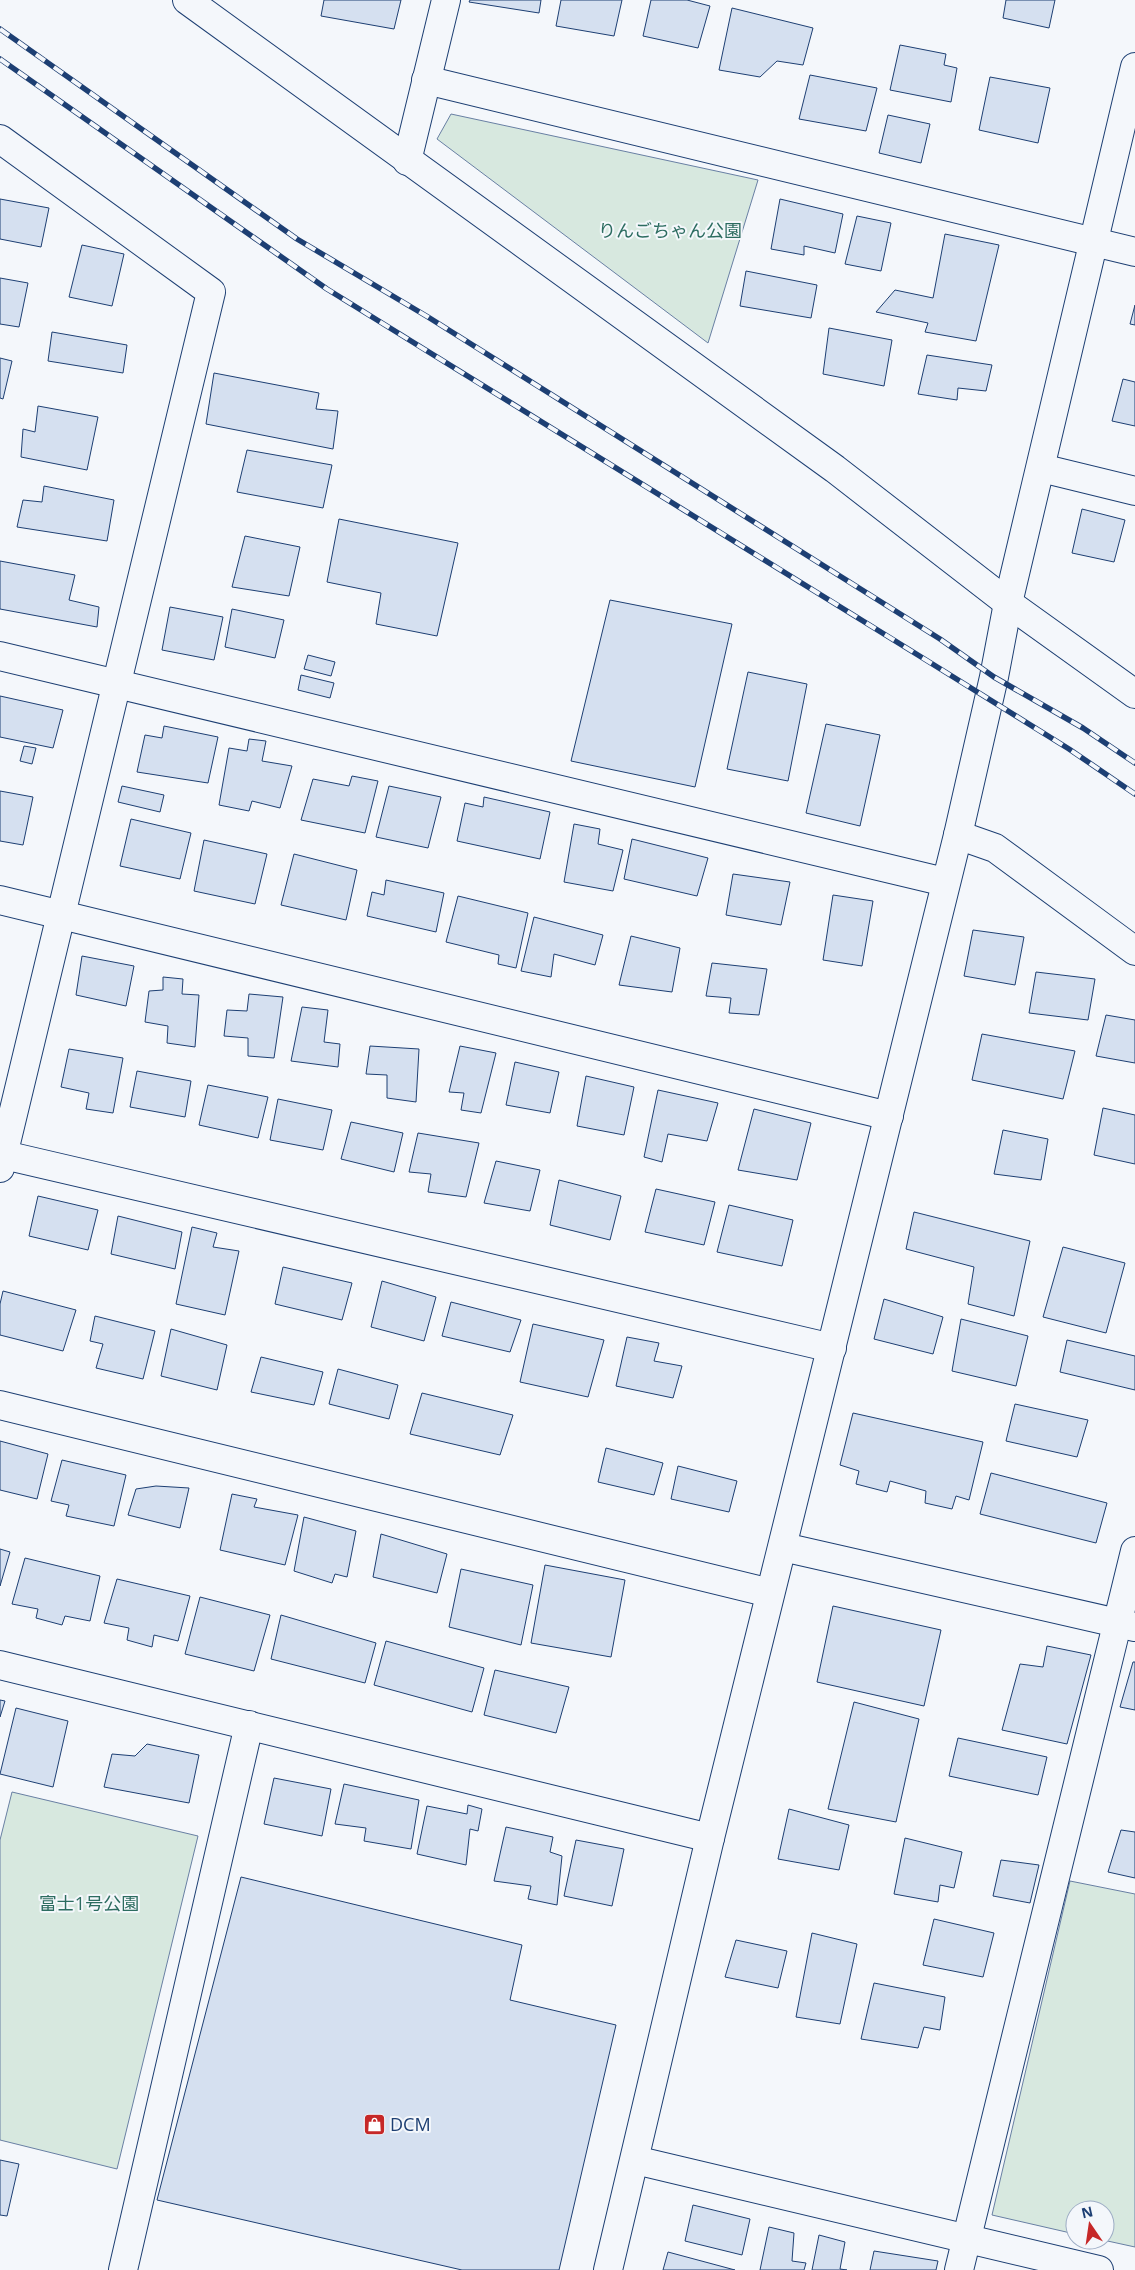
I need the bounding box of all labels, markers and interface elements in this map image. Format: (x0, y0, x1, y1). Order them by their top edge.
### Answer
park label: りんごちゃん公園 (598, 218, 742, 242)
park label: 富士1号公園 (39, 1891, 139, 1915)
shop icon: DCM (362, 2112, 386, 2136)
place label: DCM (390, 2112, 431, 2136)
north arrow (1065, 2200, 1115, 2250)
text: N (1079, 2201, 1095, 2222)

